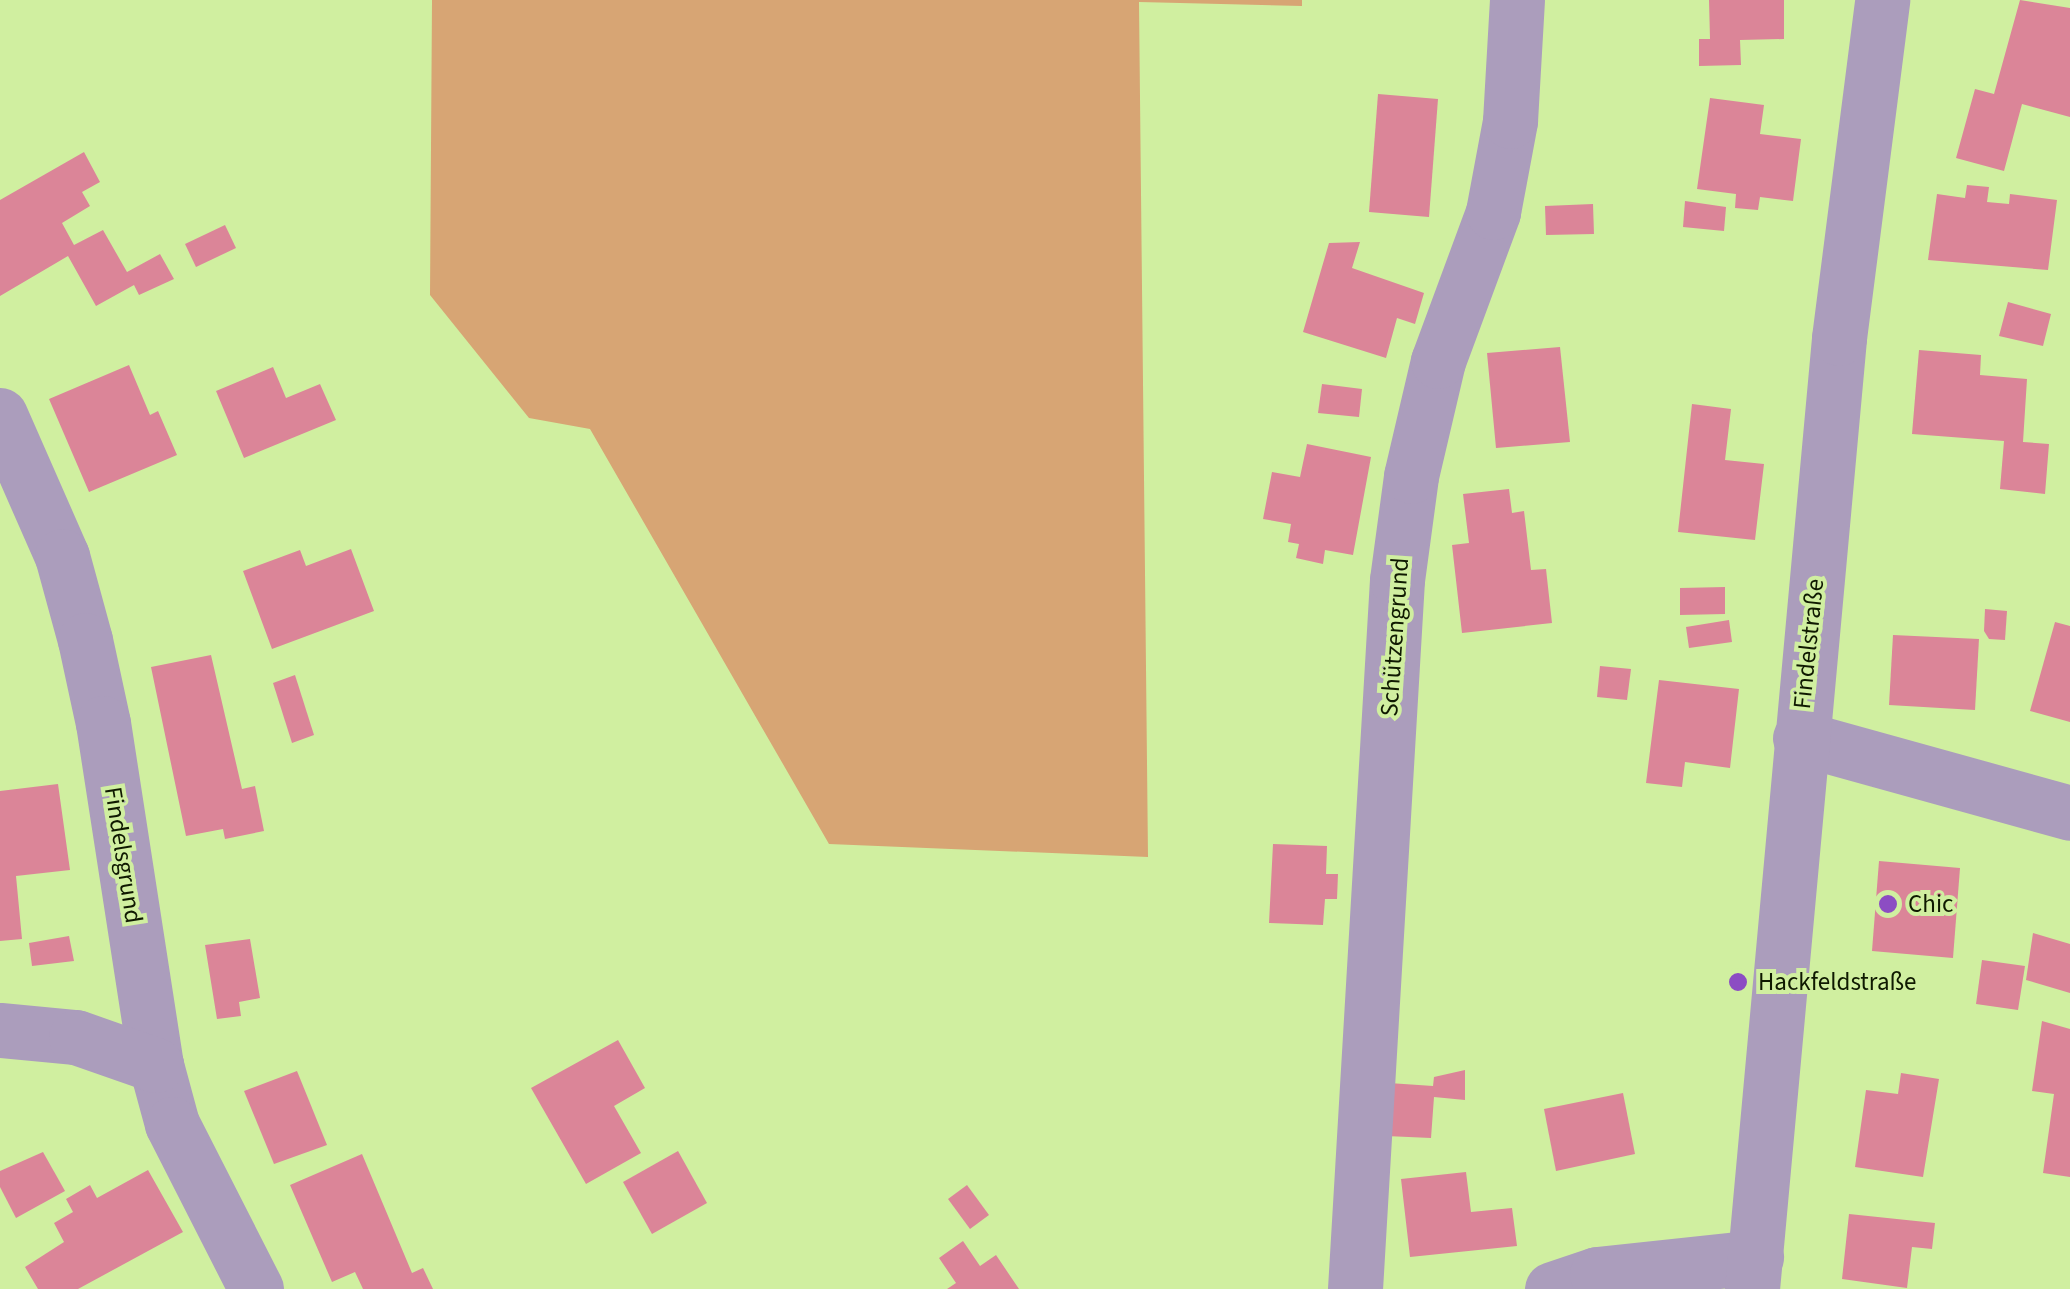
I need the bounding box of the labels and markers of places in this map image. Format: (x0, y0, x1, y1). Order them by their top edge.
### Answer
place label: Chic (1908, 889, 1953, 919)
marker: Chic (1877, 893, 1899, 915)
place label: Hackfeldstraße (1758, 967, 1916, 997)
marker: Hackfeldstraße (1727, 971, 1749, 993)

